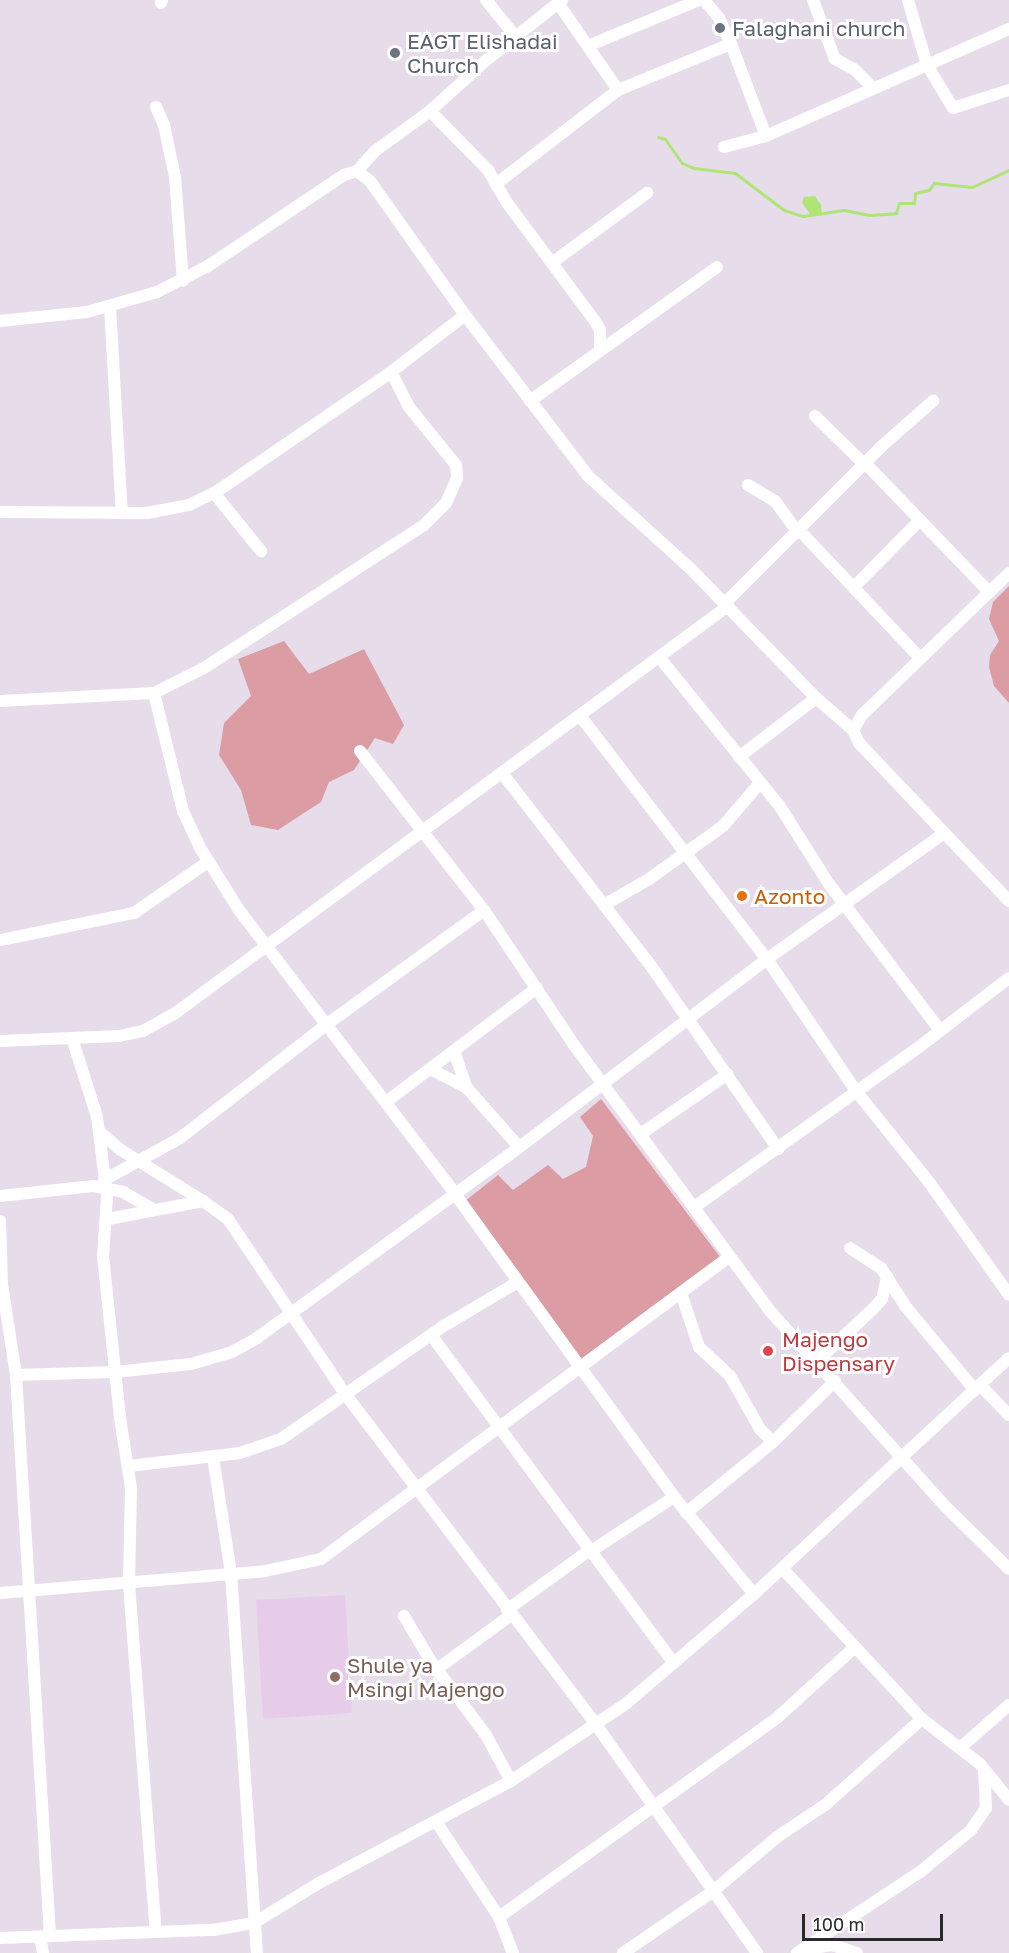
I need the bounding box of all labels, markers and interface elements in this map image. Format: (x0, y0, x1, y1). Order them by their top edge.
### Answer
place label: Falaghani church (732, 15, 905, 41)
marker: Falaghani church (713, 21, 727, 35)
place label: EAGT Elishadai Church (407, 28, 558, 78)
marker: EAGT Elishadai Church (388, 46, 402, 60)
place label: Azonto (754, 883, 825, 909)
marker: Azonto (735, 889, 749, 903)
place label: Majengo Dispensary (782, 1326, 895, 1376)
marker: Majengo Dispensary (759, 1342, 777, 1360)
place label: Shule ya Msingi Majengo (347, 1652, 505, 1702)
marker: Shule ya Msingi Majengo (328, 1670, 342, 1684)
scale bar (805, 1902, 946, 1940)
text: 100 m (813, 1913, 864, 1935)

